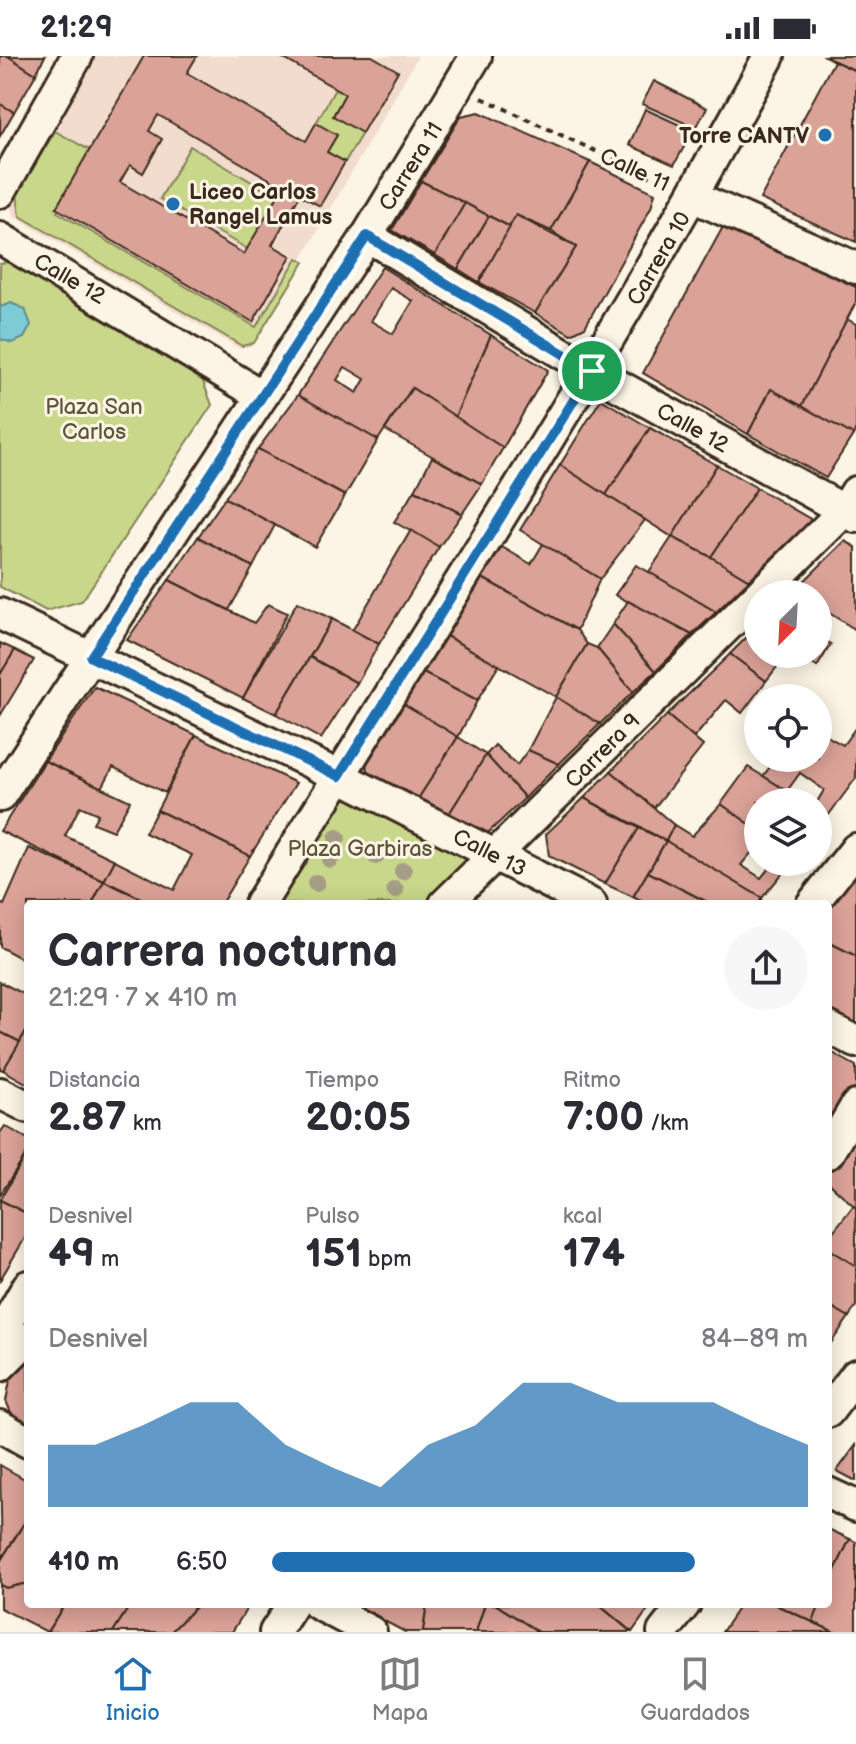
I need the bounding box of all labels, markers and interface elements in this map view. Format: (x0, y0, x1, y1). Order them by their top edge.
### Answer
text: 21:29 (40, 10, 113, 46)
street label: Carrera 11 (373, 117, 449, 216)
place label: Torre CANTV (679, 123, 809, 150)
marker: Torre CANTV (816, 126, 834, 144)
street label: Calle 11 (595, 143, 674, 198)
place label: Liceo Carlos Rangel Lamus (189, 179, 333, 231)
marker: Liceo Carlos Rangel Lamus (164, 195, 182, 213)
street label: Carrera 10 (622, 207, 697, 311)
street label: Calle 12 (29, 248, 110, 311)
pin (558, 337, 626, 405)
icon: arrive (570, 349, 614, 393)
park label: Plaza San Carlos (45, 394, 143, 446)
street label: Calle 12 (652, 398, 733, 459)
north arrow (744, 580, 832, 668)
map controls (744, 580, 832, 876)
button: locate (744, 684, 832, 772)
street label: Carrera 9 (560, 708, 646, 794)
button: layers (744, 788, 832, 876)
street label: Calle 13 (448, 823, 531, 883)
park label: Plaza Garbiras (288, 836, 433, 863)
text: Carrera nocturna (48, 926, 398, 979)
button: share (724, 926, 808, 1010)
text: 21:29 · 7 × 410 m (48, 983, 237, 1014)
text: Distancia (48, 1067, 140, 1094)
text: Tiempo (305, 1067, 379, 1094)
text: Ritmo (563, 1067, 621, 1094)
text: 2.87 (48, 1094, 127, 1142)
text: 20:05 (305, 1094, 411, 1142)
text: 7:00 (563, 1094, 644, 1142)
text: km (127, 1110, 162, 1137)
text: /km (644, 1110, 689, 1137)
text: Desnivel (48, 1203, 133, 1230)
text: Pulso (305, 1203, 360, 1230)
text: kcal (563, 1203, 602, 1230)
text: 49 (48, 1230, 95, 1278)
text: 151 (305, 1230, 362, 1278)
text: 174 (563, 1230, 625, 1278)
text: m (95, 1246, 119, 1273)
text: bpm (362, 1246, 411, 1273)
text: Desnivel (48, 1324, 148, 1355)
text: 84–89 m (701, 1324, 808, 1355)
text: 410 m (48, 1547, 119, 1578)
text: 6:50 (176, 1547, 227, 1578)
tab: Inicio (106, 1652, 160, 1727)
tab: Mapa (372, 1652, 428, 1727)
tab: Guardados (640, 1652, 750, 1727)

